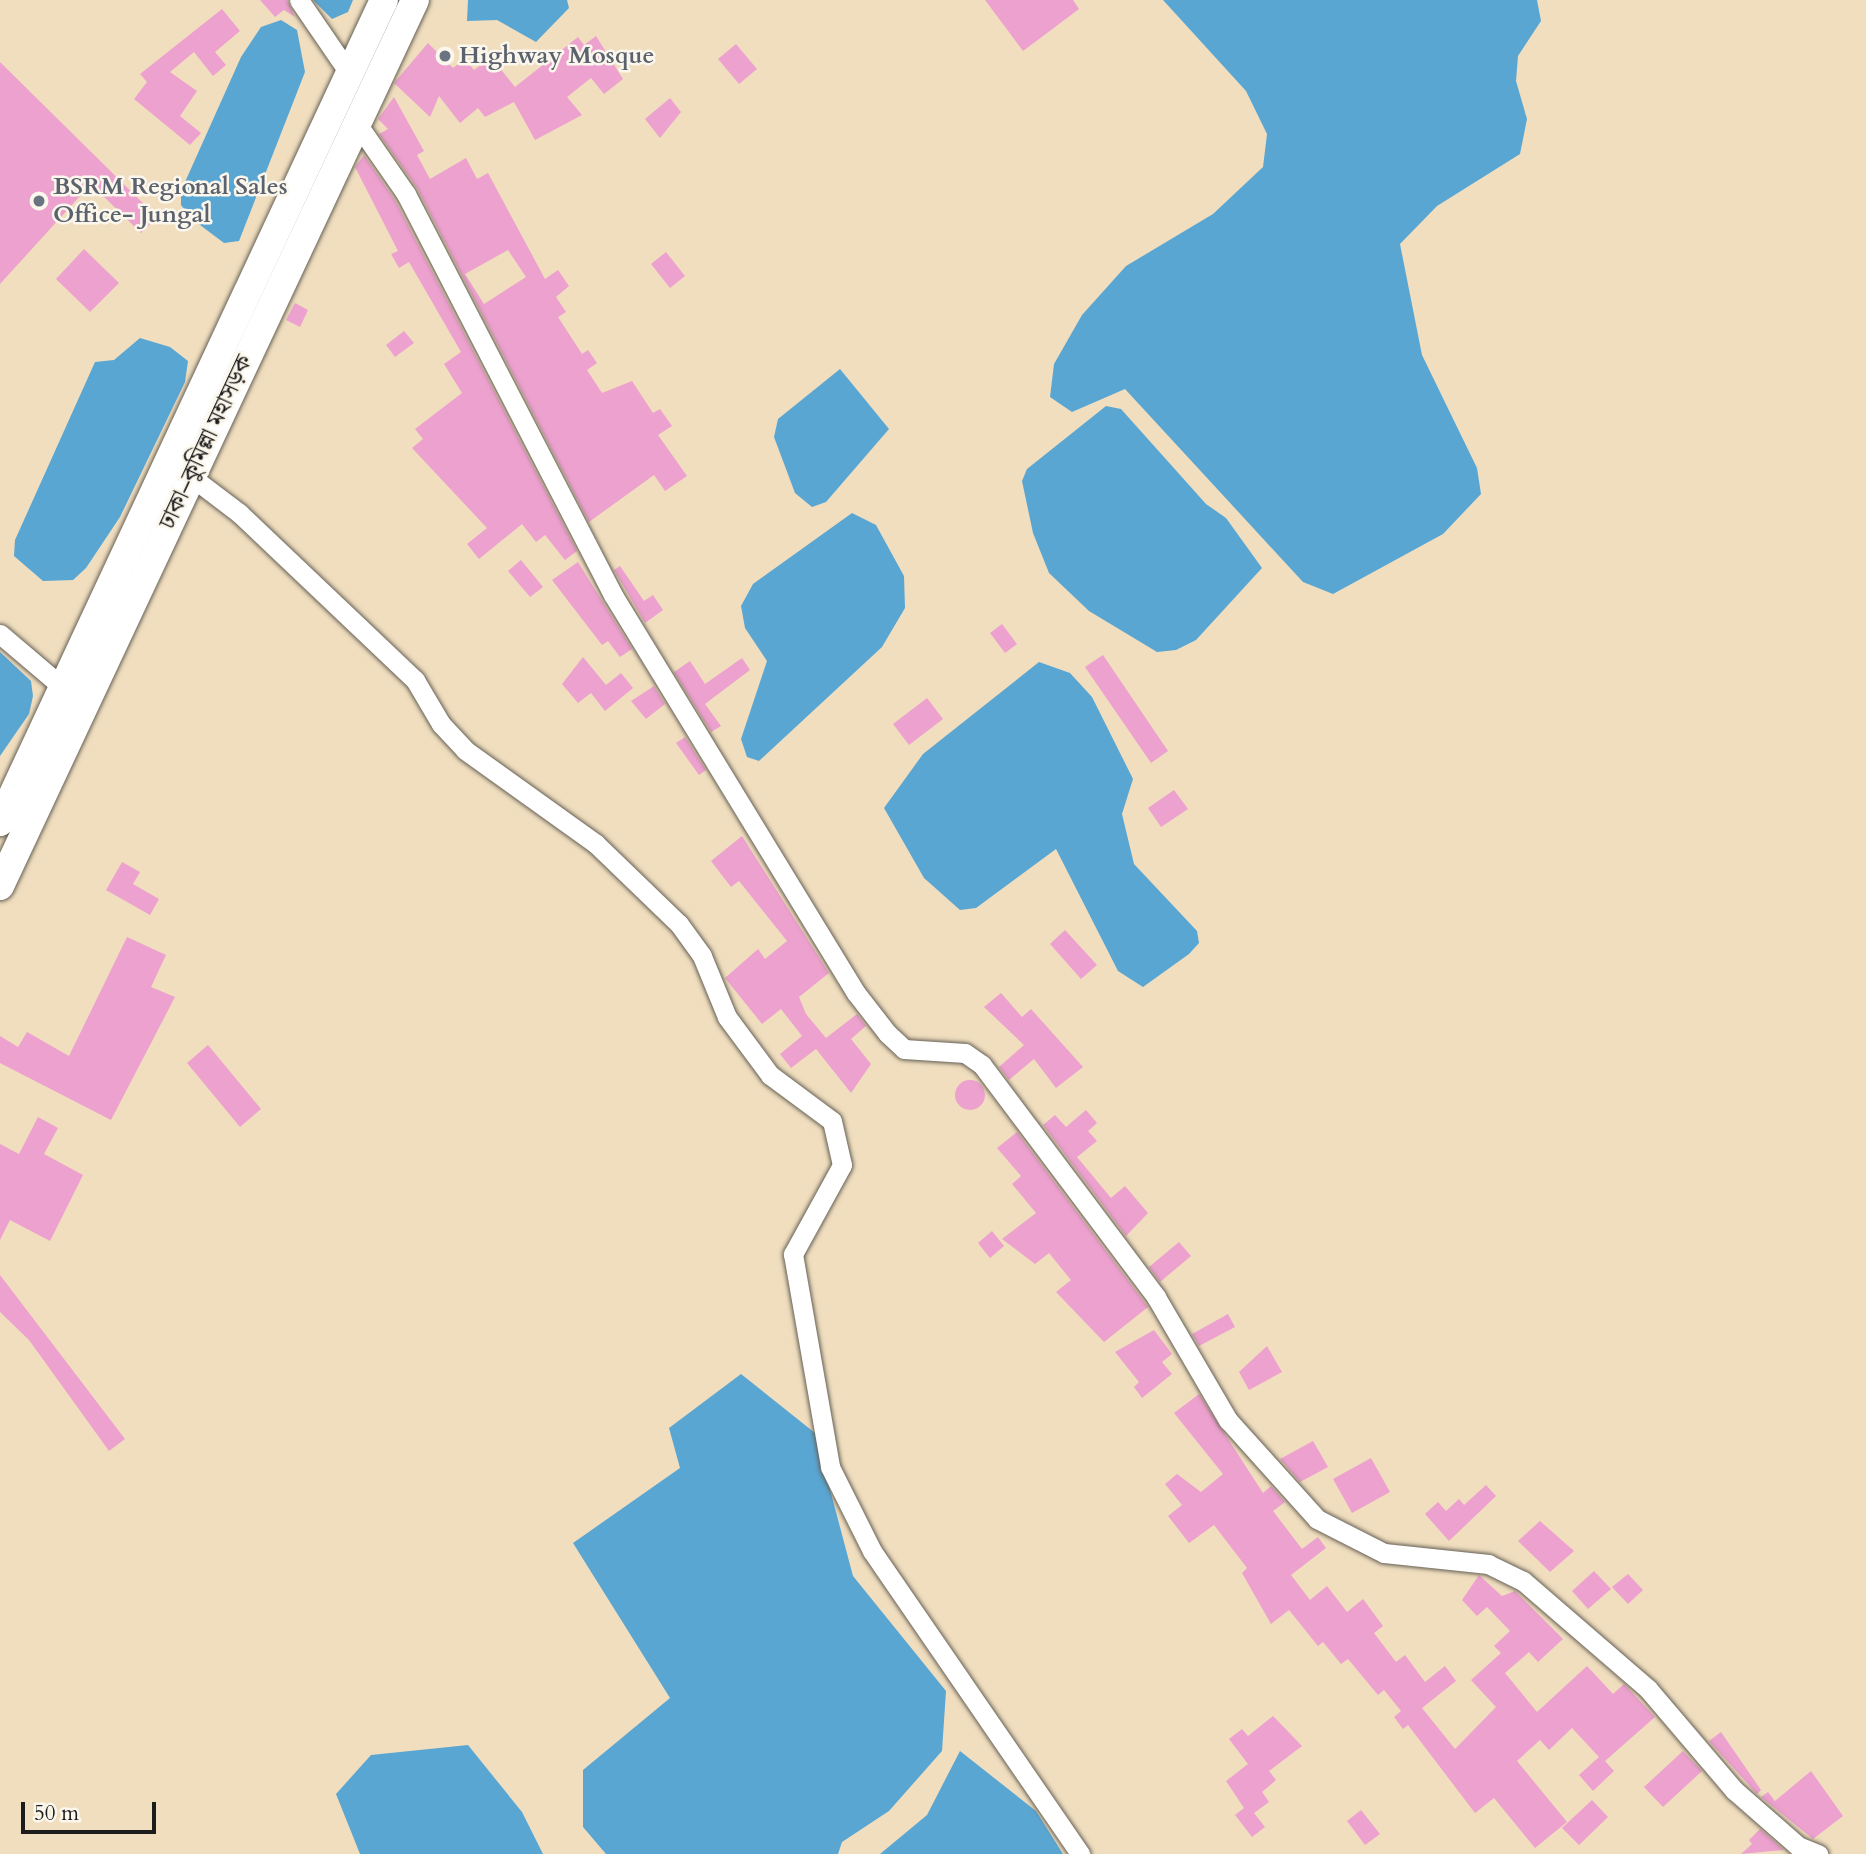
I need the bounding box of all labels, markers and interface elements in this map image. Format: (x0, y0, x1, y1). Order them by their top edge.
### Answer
place label: Highway Mosque (459, 42, 654, 70)
marker: Highway Mosque (437, 48, 453, 64)
place label: BSRM Regional Sales Office- Jungal (53, 173, 288, 229)
marker: BSRM Regional Sales Office- Jungal (31, 193, 47, 209)
street label: ঢাকা–কুমিল্লা মহাসড়ক (153, 350, 259, 534)
scale bar (24, 1787, 159, 1831)
text: 50 m (34, 1799, 79, 1828)

